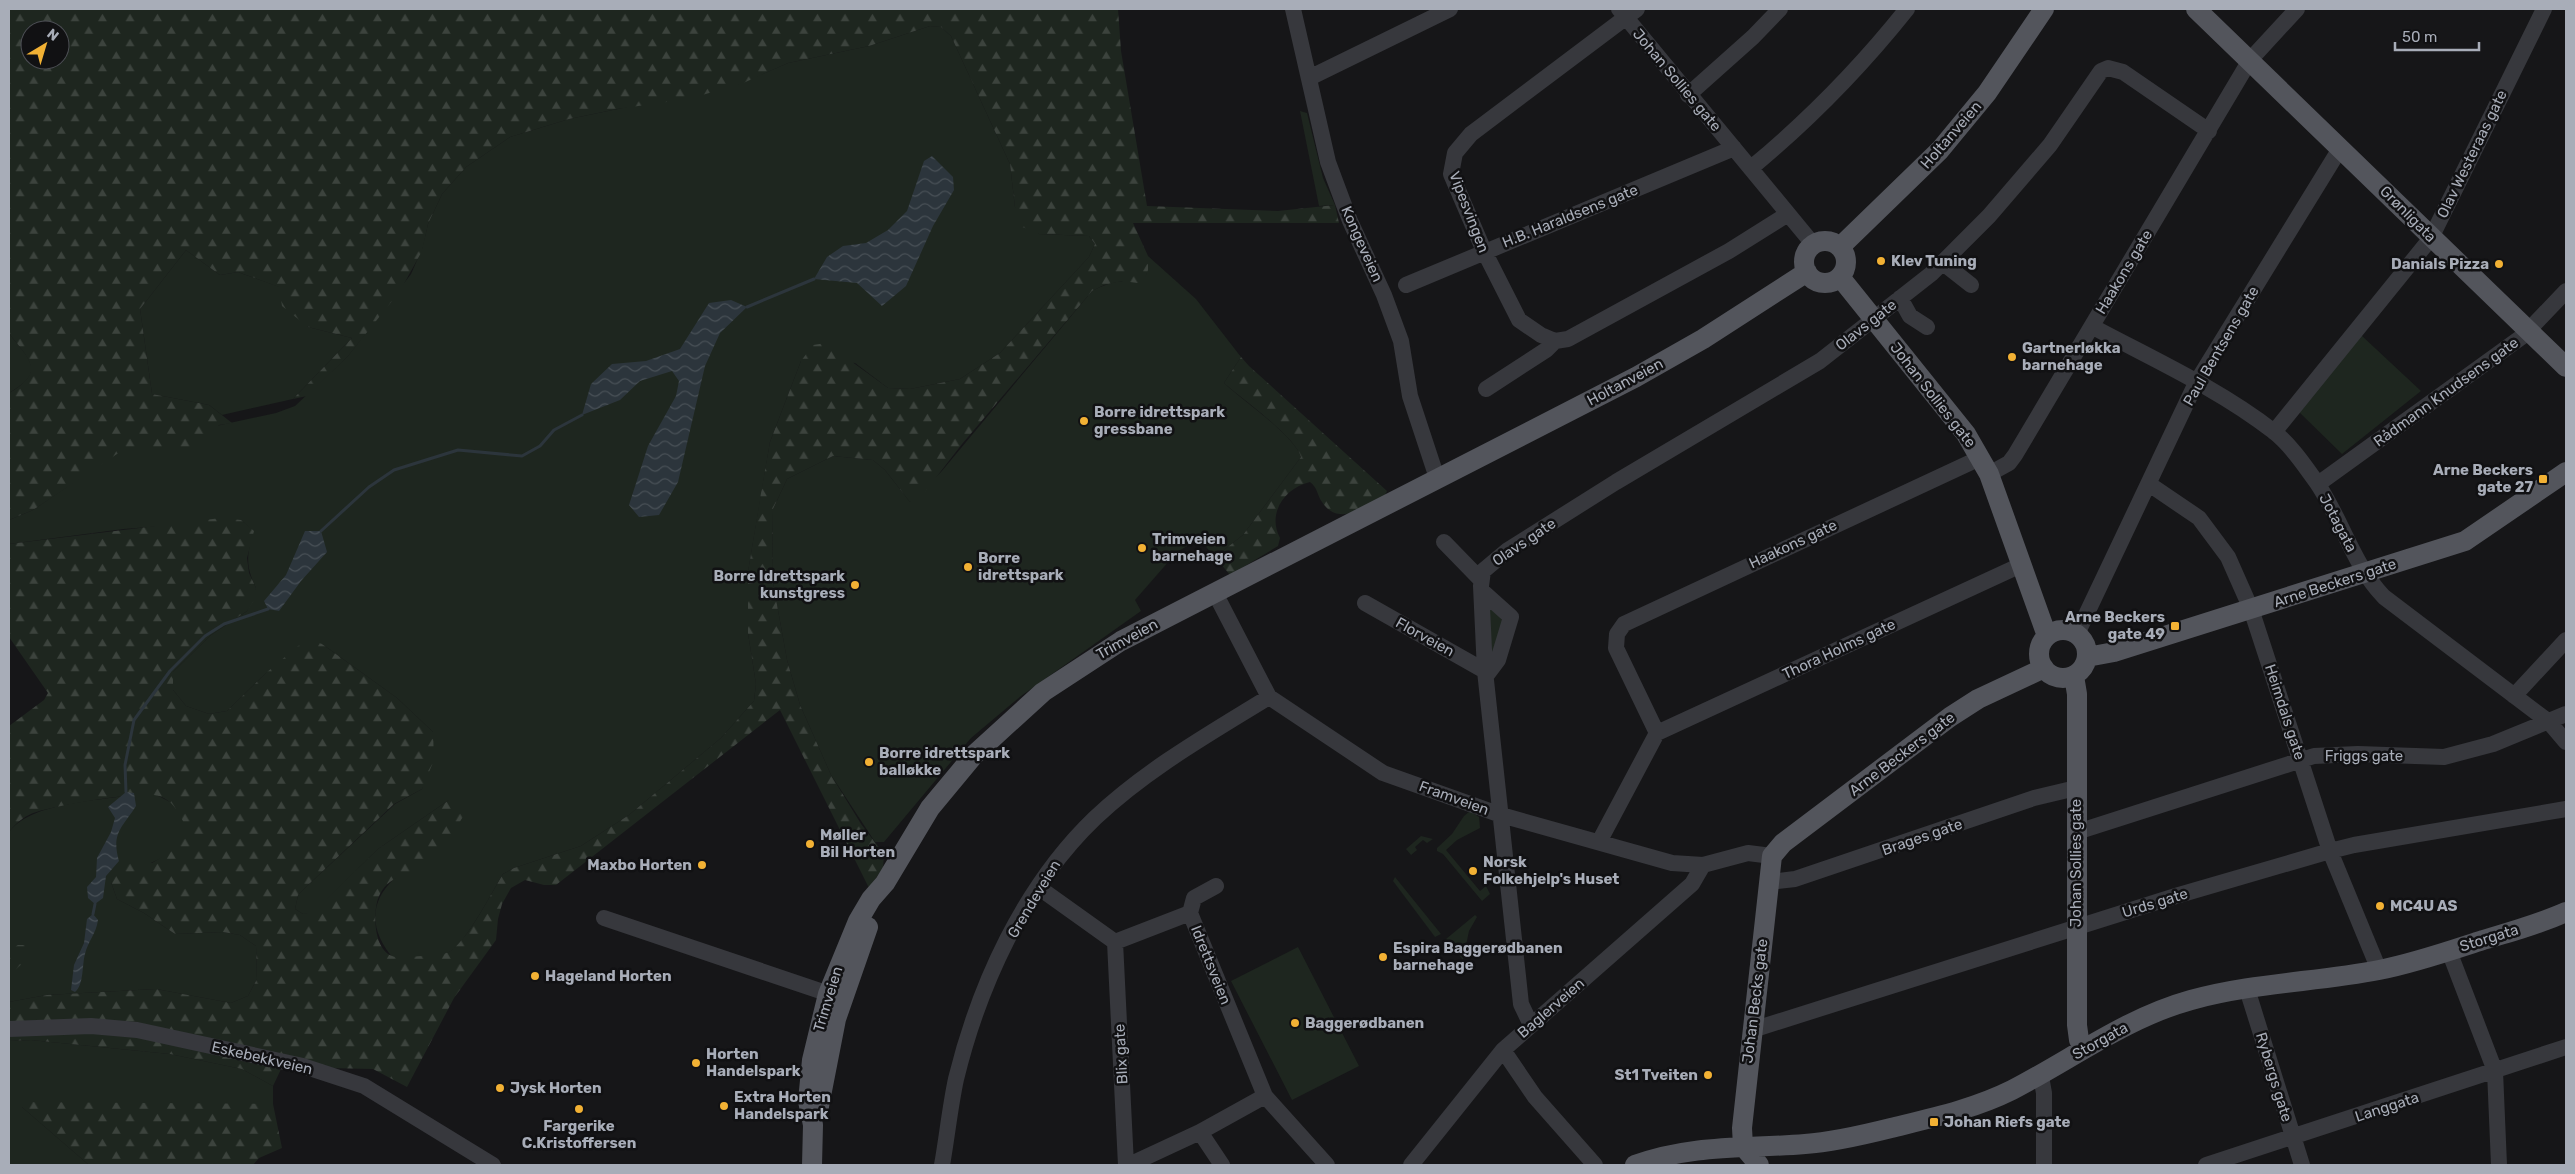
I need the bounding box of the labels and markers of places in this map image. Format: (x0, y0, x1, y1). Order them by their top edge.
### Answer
place label: Klev Tuning (1891, 252, 1977, 270)
marker: Klev Tuning (1875, 255, 1887, 267)
place label: Danials Pizza (2391, 255, 2489, 273)
marker: Danials Pizza (2493, 258, 2505, 270)
place label: Gartnerløkka barnehage (2022, 339, 2121, 374)
marker: Gartnerløkka barnehage (2006, 351, 2018, 363)
place label: Borre idrettspark gressbane (1094, 403, 1225, 438)
marker: Borre idrettspark gressbane (1078, 415, 1090, 427)
place label: Arne Beckers gate 27 (2433, 461, 2533, 496)
marker: Arne Beckers gate 27 (2537, 473, 2549, 485)
place label: Trimveien barnehage (1152, 530, 1233, 565)
marker: Trimveien barnehage (1136, 542, 1148, 554)
place label: Borre idrettspark (978, 549, 1064, 584)
marker: Borre idrettspark (962, 561, 974, 573)
place label: Borre Idrettspark kunstgress (713, 567, 845, 602)
marker: Borre Idrettspark kunstgress (849, 579, 861, 591)
place label: Arne Beckers gate 49 (2065, 608, 2165, 643)
marker: Arne Beckers gate 49 (2169, 620, 2181, 632)
place label: Borre idrettspark balløkke (879, 744, 1010, 779)
marker: Borre idrettspark balløkke (863, 756, 875, 768)
place label: Møller Bil Horten (820, 826, 895, 861)
marker: Møller Bil Horten (804, 838, 816, 850)
place label: Norsk Folkehjelp's Huset (1483, 853, 1619, 888)
place label: Maxbo Horten (587, 856, 692, 874)
marker: Maxbo Horten (696, 859, 708, 871)
marker: Norsk Folkehjelp's Huset (1467, 865, 1479, 877)
place label: MC4U AS (2390, 897, 2457, 915)
marker: MC4U AS (2374, 900, 2386, 912)
place label: Espira Baggerødbanen barnehage (1393, 939, 1563, 974)
marker: Espira Baggerødbanen barnehage (1377, 951, 1389, 963)
place label: Hageland Horten (545, 967, 672, 985)
marker: Hageland Horten (529, 970, 541, 982)
place label: Baggerødbanen (1305, 1014, 1424, 1032)
marker: Baggerødbanen (1289, 1017, 1301, 1029)
place label: Horten Handelspark (706, 1045, 801, 1080)
marker: Horten Handelspark (690, 1057, 702, 1069)
place label: St1 Tveiten (1615, 1066, 1698, 1084)
marker: St1 Tveiten (1702, 1069, 1714, 1081)
place label: Jysk Horten (510, 1079, 602, 1097)
marker: Jysk Horten (494, 1082, 506, 1094)
place label: Extra Horten Handelspark (734, 1088, 831, 1123)
marker: Extra Horten Handelspark (718, 1100, 730, 1112)
marker: Fargerike C.Kristoffersen (573, 1103, 585, 1115)
place label: Johan Riefs gate (1944, 1113, 2071, 1131)
marker: Johan Riefs gate (1928, 1116, 1940, 1128)
place label: Fargerike C.Kristoffersen (522, 1117, 636, 1152)

